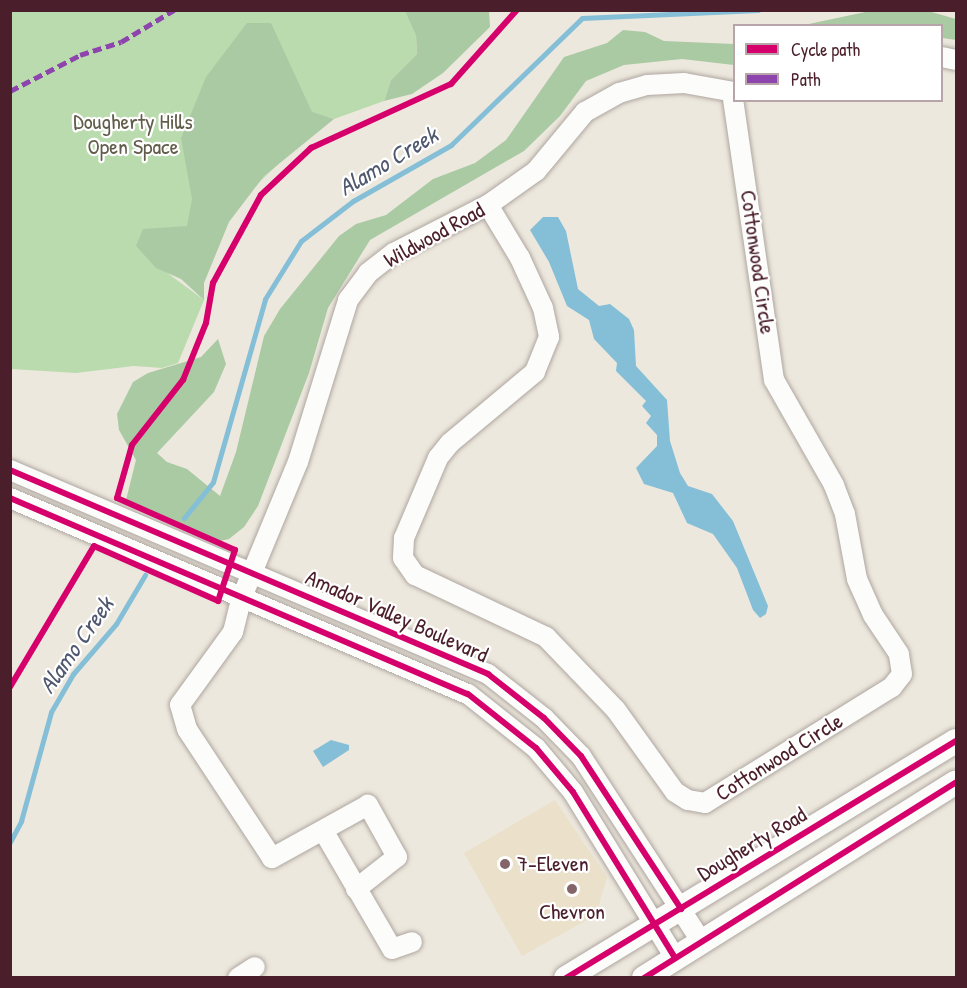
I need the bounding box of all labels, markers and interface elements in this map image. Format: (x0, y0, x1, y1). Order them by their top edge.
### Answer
legend (733, 24, 943, 102)
text: Cycle path (791, 37, 860, 62)
text: Path (791, 67, 820, 92)
park label: Dougherty Hills Open Space (73, 108, 193, 160)
water label: Alamo Creek (333, 120, 443, 202)
street label: Cottonwood Circle (735, 188, 781, 336)
street label: Wildwood Road (379, 197, 489, 273)
street label: Amador Valley Boulevard (302, 564, 492, 668)
water label: Alamo Creek (33, 591, 119, 699)
street label: Cottonwood Circle (711, 707, 847, 807)
street label: Dougherty Road (693, 801, 811, 887)
place label: 7-Eleven (517, 851, 589, 877)
marker: 7-Eleven (498, 857, 512, 871)
marker: Chevron (565, 882, 579, 896)
place label: Chevron (539, 899, 605, 925)

